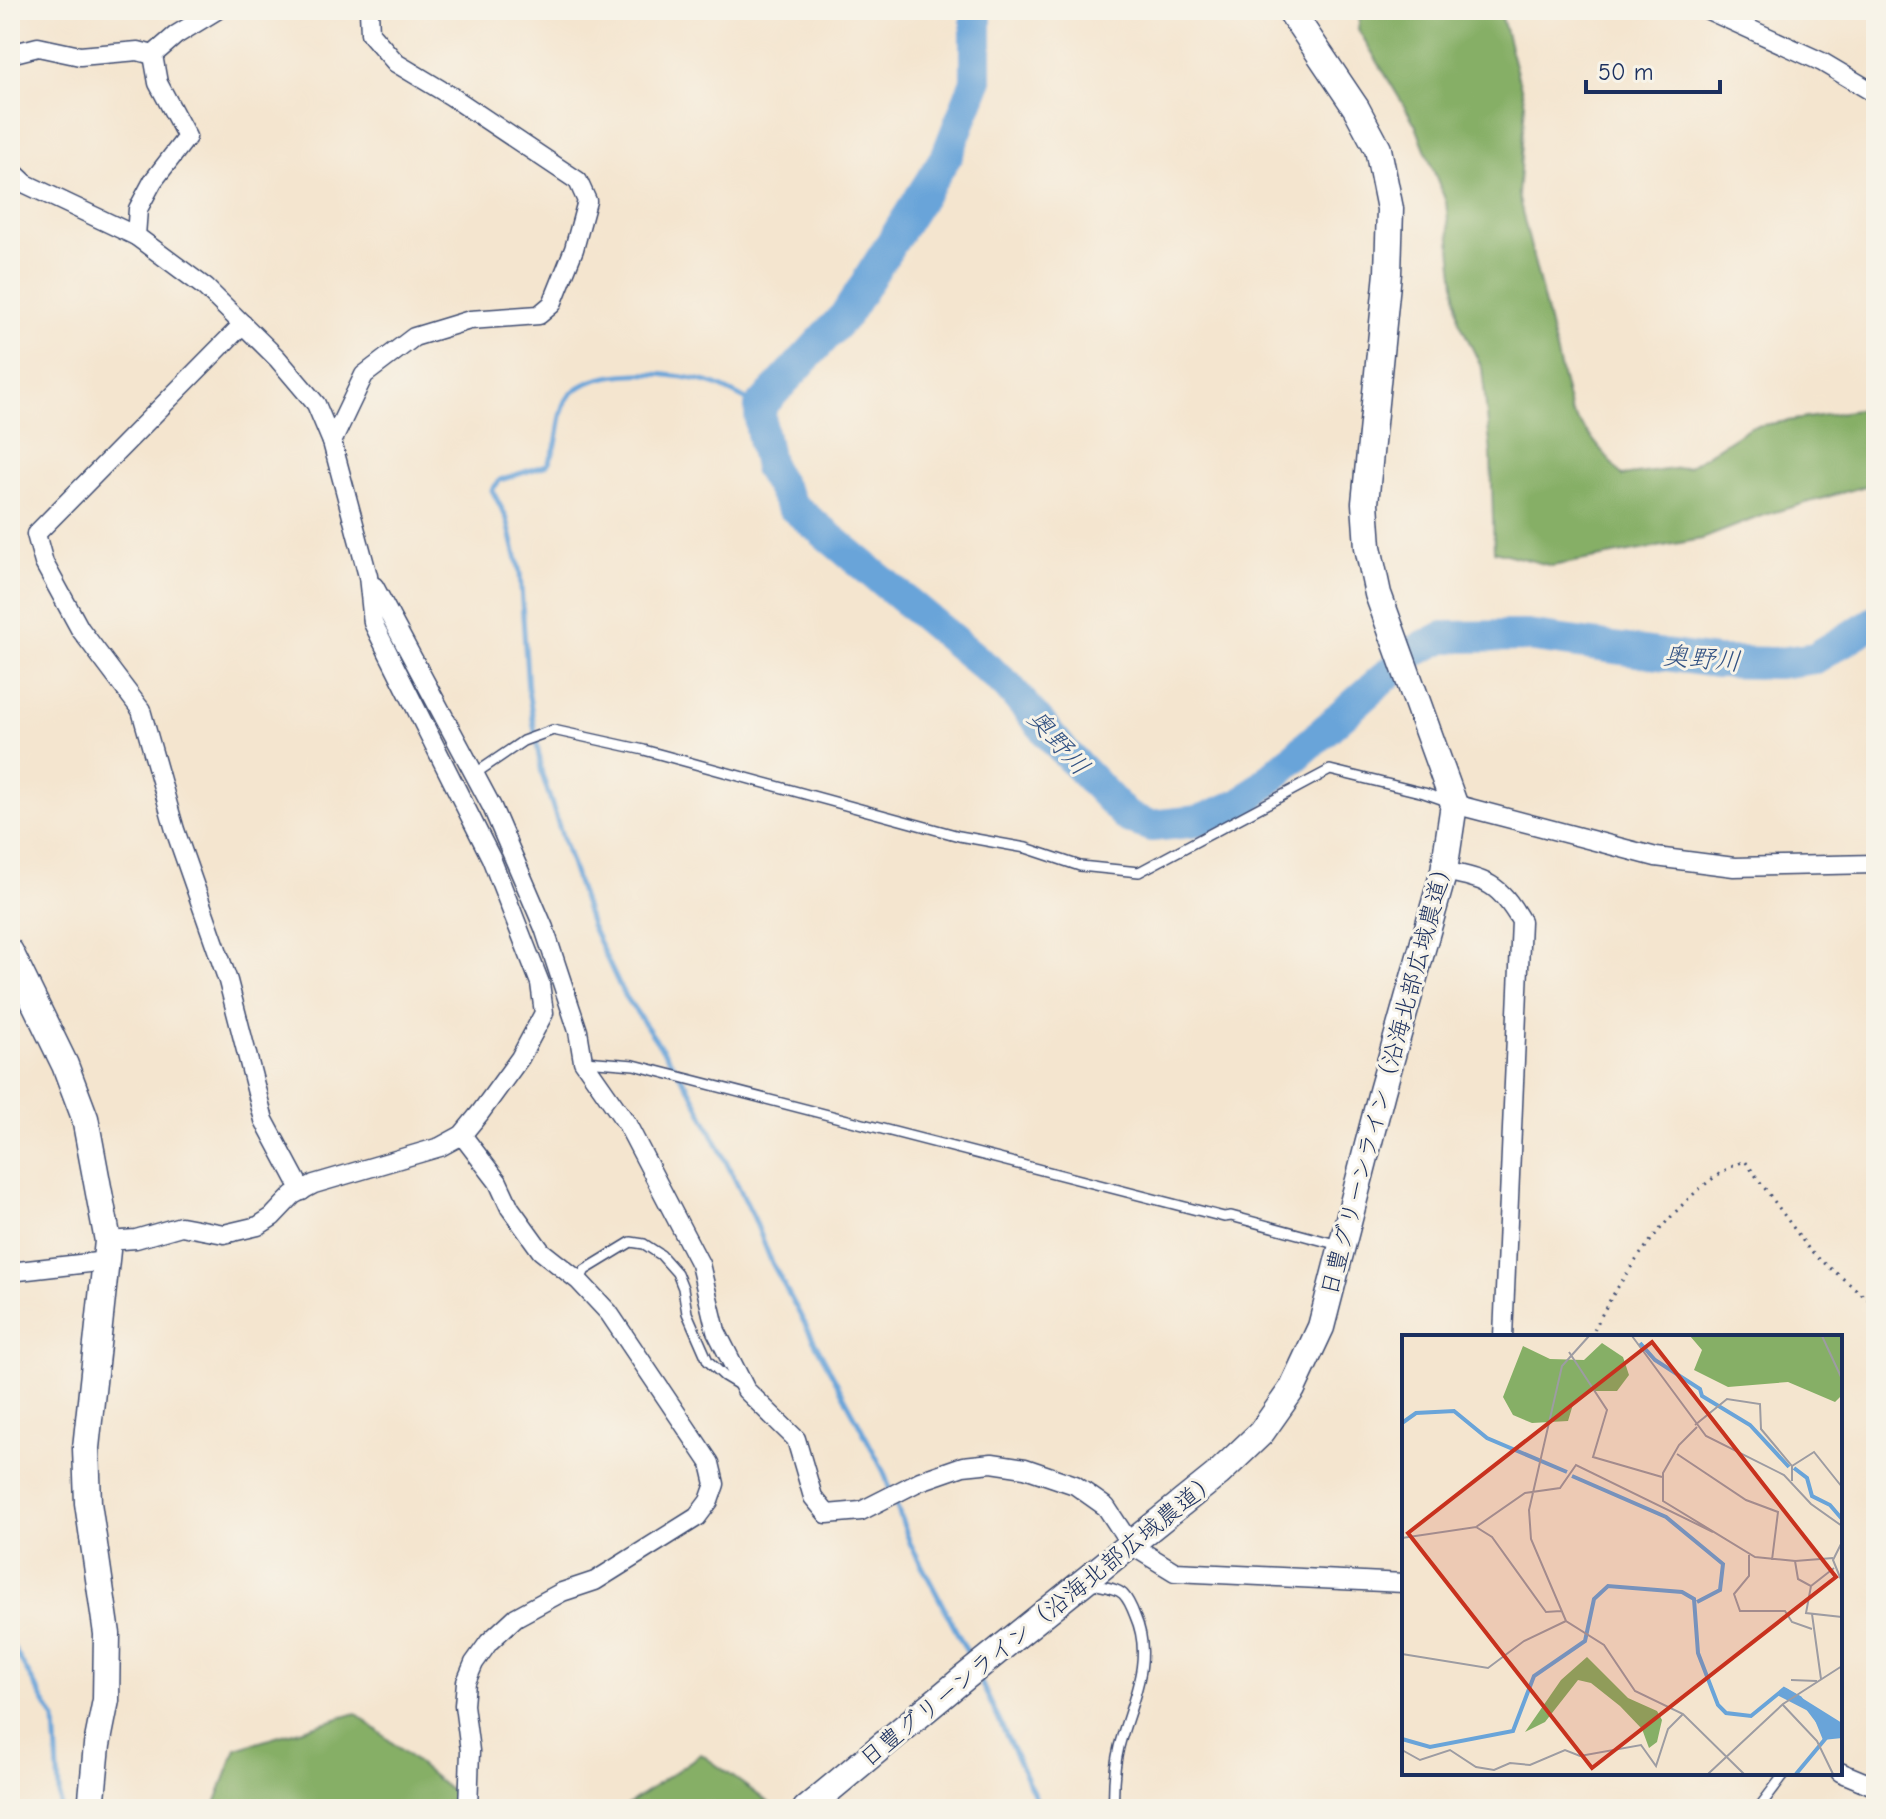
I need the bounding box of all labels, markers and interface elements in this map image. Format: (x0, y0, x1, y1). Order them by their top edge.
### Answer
scale bar (1586, 44, 1720, 94)
text: 50 m (1598, 58, 1654, 86)
water label: 奥野川 (1662, 641, 1742, 677)
water label: 奥野川 (1021, 704, 1096, 782)
street label: 日豊グリーンライン（沿海北部広域農道） (1315, 853, 1459, 1299)
inset map (1402, 1335, 1842, 1775)
street label: 日豊グリーンライン（沿海北部広域農道） (854, 1465, 1224, 1773)

